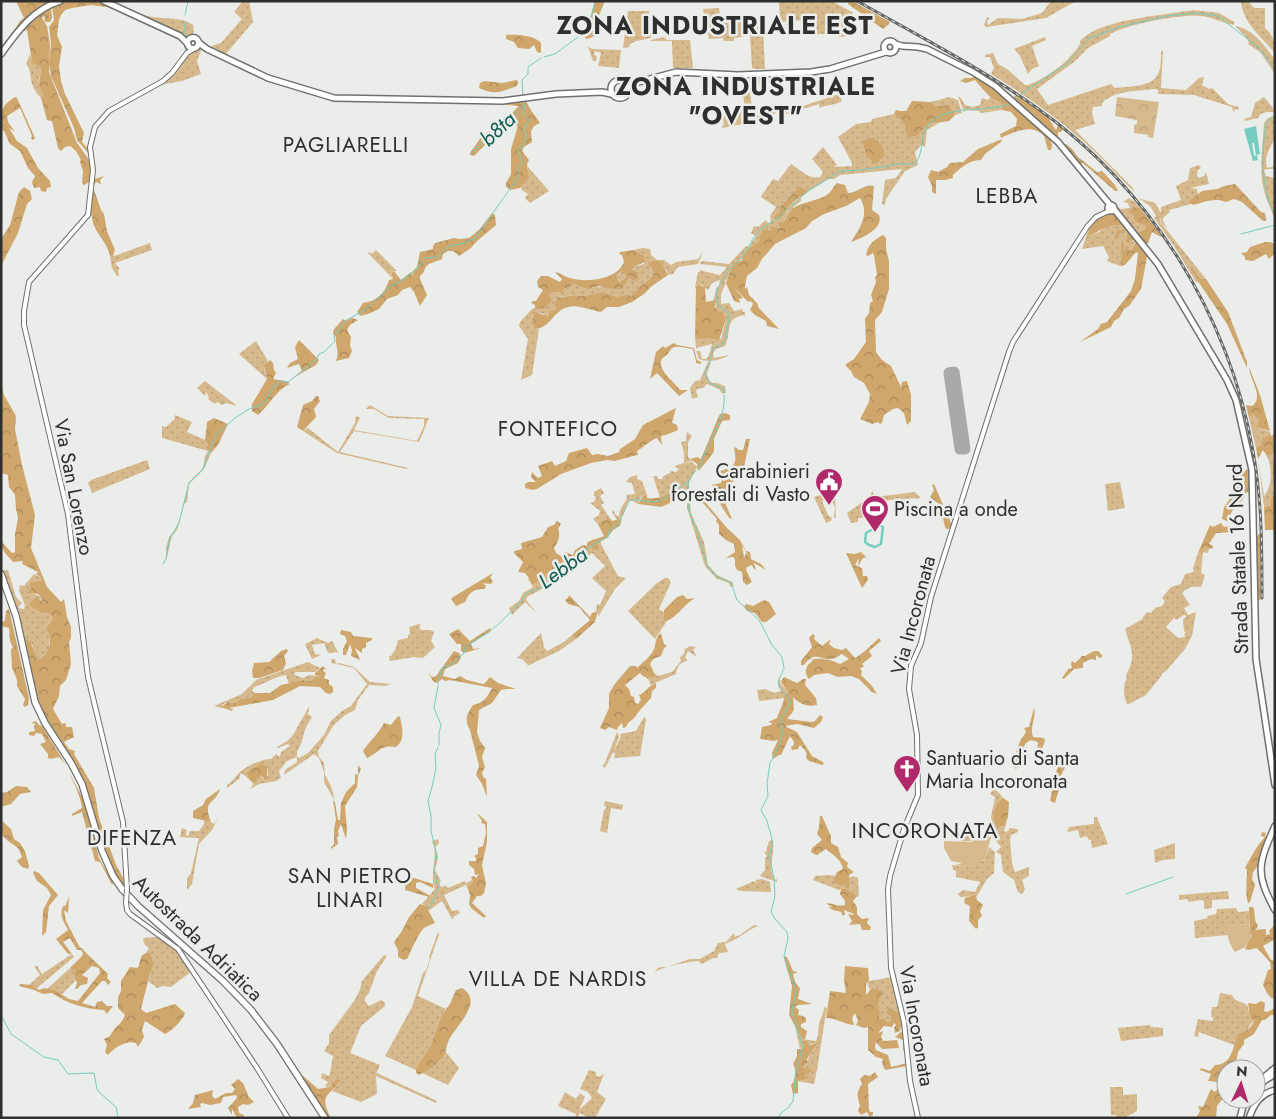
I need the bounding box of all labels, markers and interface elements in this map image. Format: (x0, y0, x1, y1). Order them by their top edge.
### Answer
district label: ZONA INDUSTRIALE EST (557, 7, 873, 43)
district label: ZONA INDUSTRIALE "OVEST" (616, 68, 876, 133)
water label: b8ta (473, 104, 523, 153)
district label: PAGLIARELLI (283, 130, 409, 160)
district label: LEBBA (976, 181, 1038, 211)
district label: FONTEFICO (498, 414, 618, 444)
street label: Via San Lorenzo (46, 416, 101, 558)
place label: Carabinieri forestali di Vasto (671, 457, 810, 509)
street label: Strada Statale 16 Nord (1221, 463, 1256, 655)
public building icon: Carabinieri forestali di Vasto (814, 467, 844, 506)
sports icon: Piscina a onde (860, 494, 890, 533)
place label: Piscina a onde (894, 495, 1018, 524)
water label: Lebba (532, 540, 594, 596)
street label: Via Incoronata (884, 552, 943, 678)
place label: Santuario di Santa Maria Incoronata (926, 744, 1079, 796)
church icon: Santuario di Santa Maria Incoronata (892, 754, 922, 793)
district label: INCORONATA (851, 814, 999, 846)
district label: DIFENZA (87, 823, 177, 853)
district label: SAN PIETRO LINARI (288, 861, 412, 915)
street label: Autostrada Adriatica (126, 869, 269, 1008)
district label: VILLA DE NARDIS (469, 964, 647, 994)
street label: Via Incoronata (892, 964, 941, 1089)
north arrow (1216, 1059, 1266, 1109)
text: N (1236, 1061, 1248, 1081)

